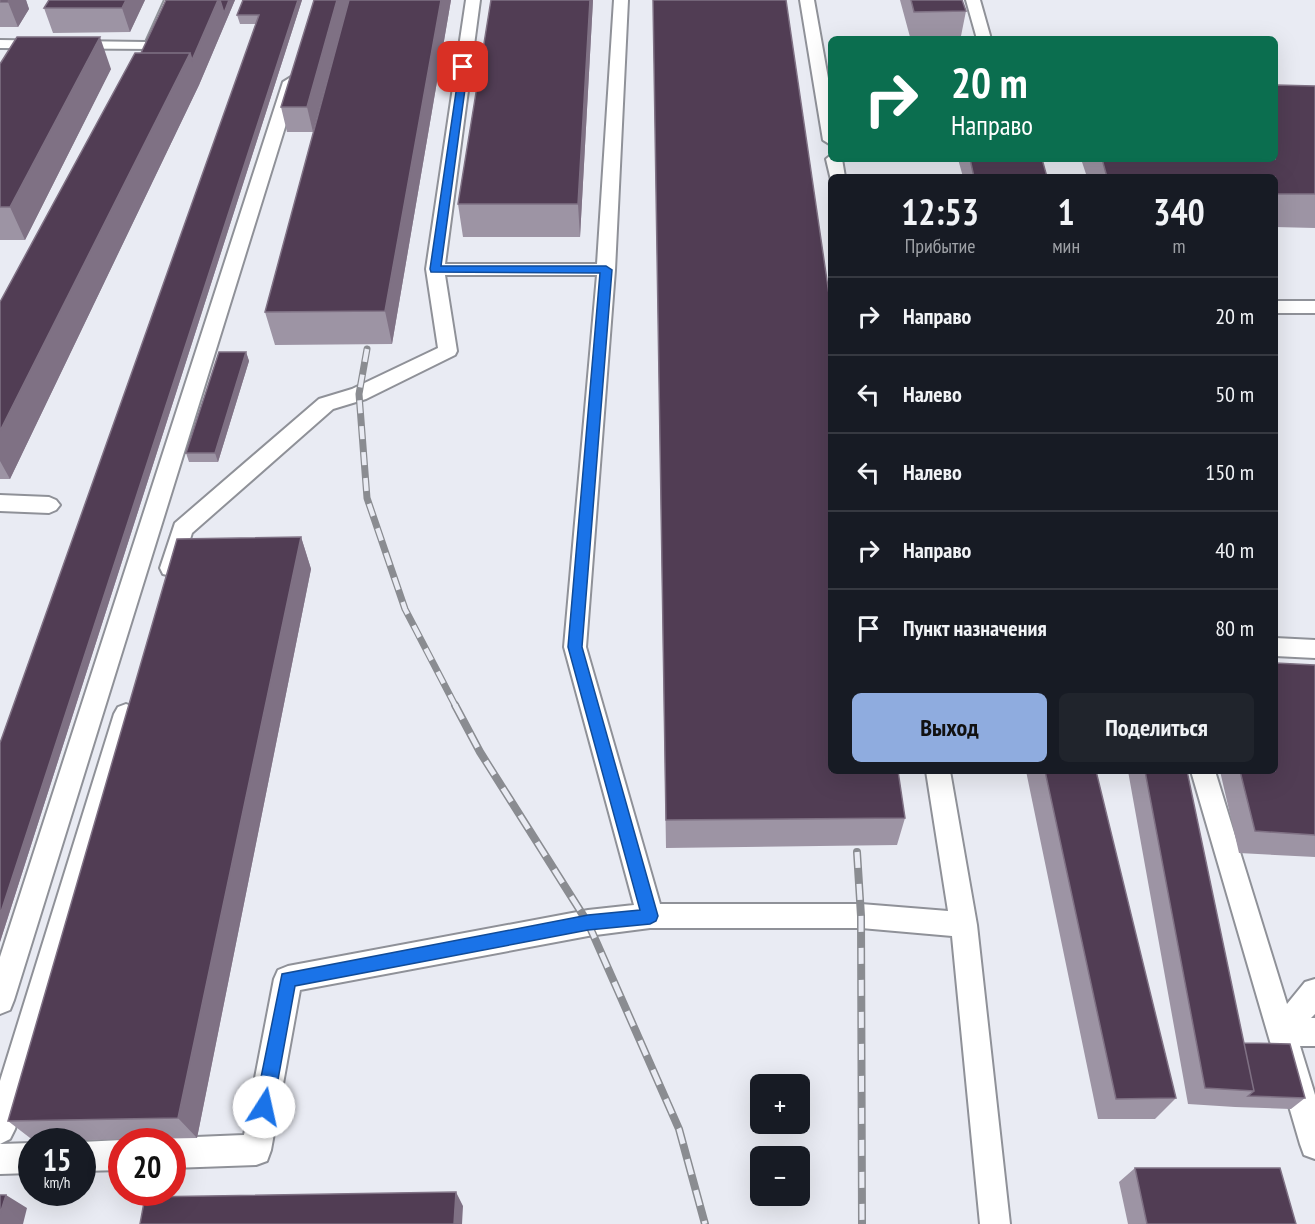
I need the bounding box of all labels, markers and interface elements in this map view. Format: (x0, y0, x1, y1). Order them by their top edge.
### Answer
pin (437, 41, 488, 92)
icon: arrive (446, 50, 479, 83)
text: 20 m (951, 55, 1028, 110)
icon: right (852, 60, 930, 138)
text: Направо (951, 108, 1033, 142)
text: 12:53 (901, 188, 979, 235)
text: 1 (1058, 188, 1075, 235)
text: 340 (1153, 188, 1205, 235)
text: Прибытие (905, 233, 976, 259)
text: мин (1052, 233, 1080, 259)
text: m (1173, 233, 1186, 259)
icon: right (852, 300, 885, 333)
text: Направо (903, 302, 971, 330)
text: 20 m (1215, 302, 1254, 330)
icon: left (852, 378, 885, 411)
text: Налево (903, 380, 962, 408)
text: 50 m (1215, 380, 1254, 408)
icon: left (852, 456, 885, 489)
text: Налево (903, 458, 962, 486)
text: 150 m (1205, 458, 1254, 486)
icon: right (852, 534, 885, 567)
text: Направо (903, 536, 971, 564)
text: 40 m (1215, 536, 1254, 564)
icon: arrive (852, 612, 885, 645)
text: Пункт назначения (903, 614, 1047, 642)
text: 80 m (1215, 614, 1254, 642)
button: Выход (852, 693, 1047, 762)
button: Поделиться (1059, 693, 1254, 762)
map controls (750, 1074, 810, 1206)
button: + (750, 1074, 810, 1134)
position arrow (232, 1075, 296, 1139)
speed limit sign: 20 (108, 1128, 186, 1206)
text: 15 (43, 1140, 71, 1179)
button: − (750, 1146, 810, 1206)
text: km/h (44, 1173, 70, 1192)

